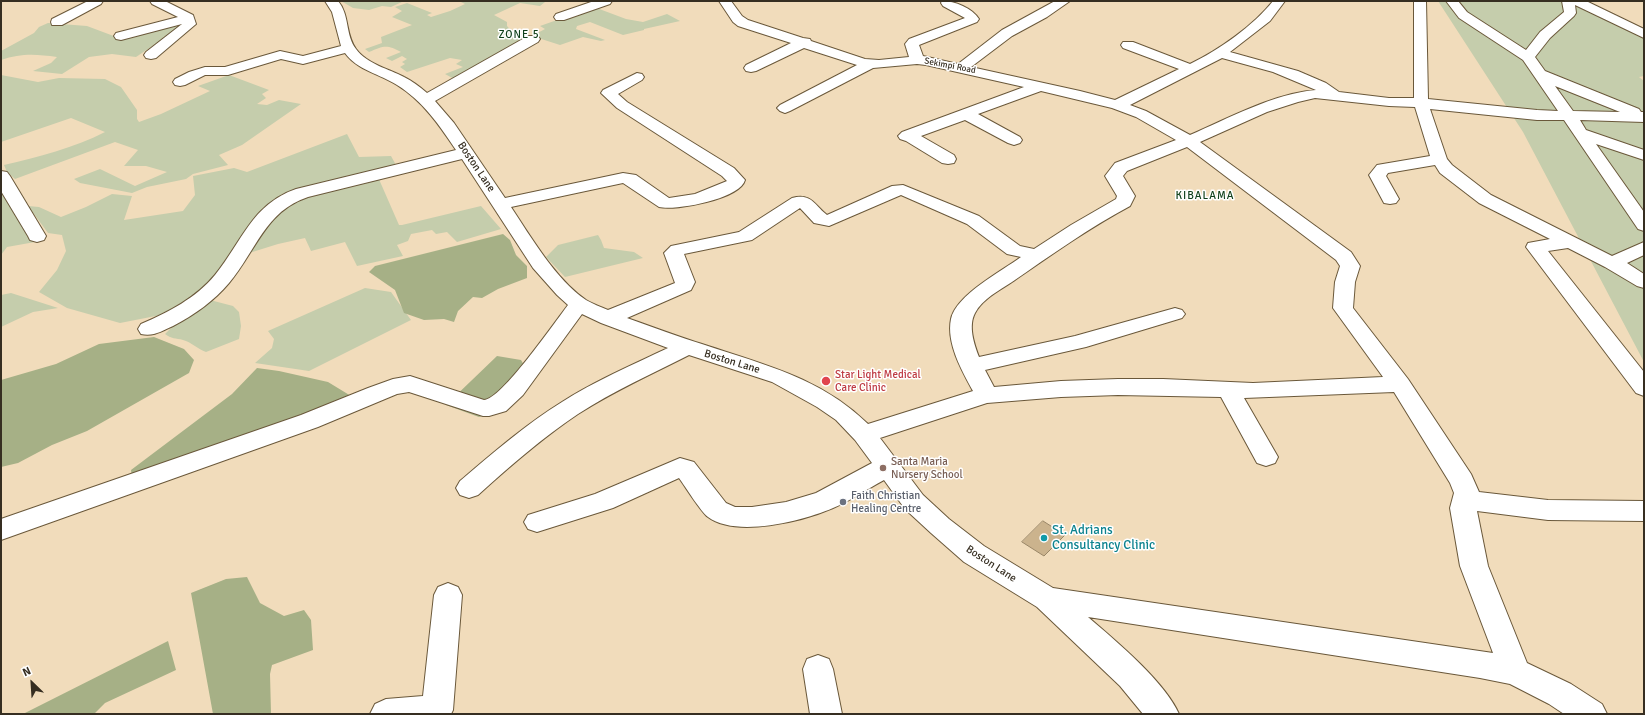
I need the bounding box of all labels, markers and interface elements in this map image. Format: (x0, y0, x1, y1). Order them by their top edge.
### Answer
district label: ZONE 5 (498, 28, 540, 42)
street label: Sekimpi Road (923, 56, 977, 76)
street label: Boston Lane (454, 139, 498, 195)
district label: KIBALAMA (1175, 189, 1235, 203)
street label: Boston Lane (702, 347, 762, 377)
place label: Star Light Medical Care Clinic (835, 368, 921, 394)
marker: Star Light Medical Care Clinic (820, 375, 832, 387)
place label: Santa Maria Nursery School (891, 455, 963, 481)
marker: Santa Maria Nursery School (878, 463, 888, 473)
place label: Faith Christian Healing Centre (851, 489, 921, 515)
marker: Faith Christian Healing Centre (838, 497, 848, 507)
place label: St. Adrians Consultancy Clinic (1052, 523, 1155, 554)
marker: St. Adrians Consultancy Clinic (1039, 533, 1049, 543)
street label: Boston Lane (963, 543, 1019, 585)
north arrow (12, 663, 52, 703)
text: N (21, 664, 33, 679)

